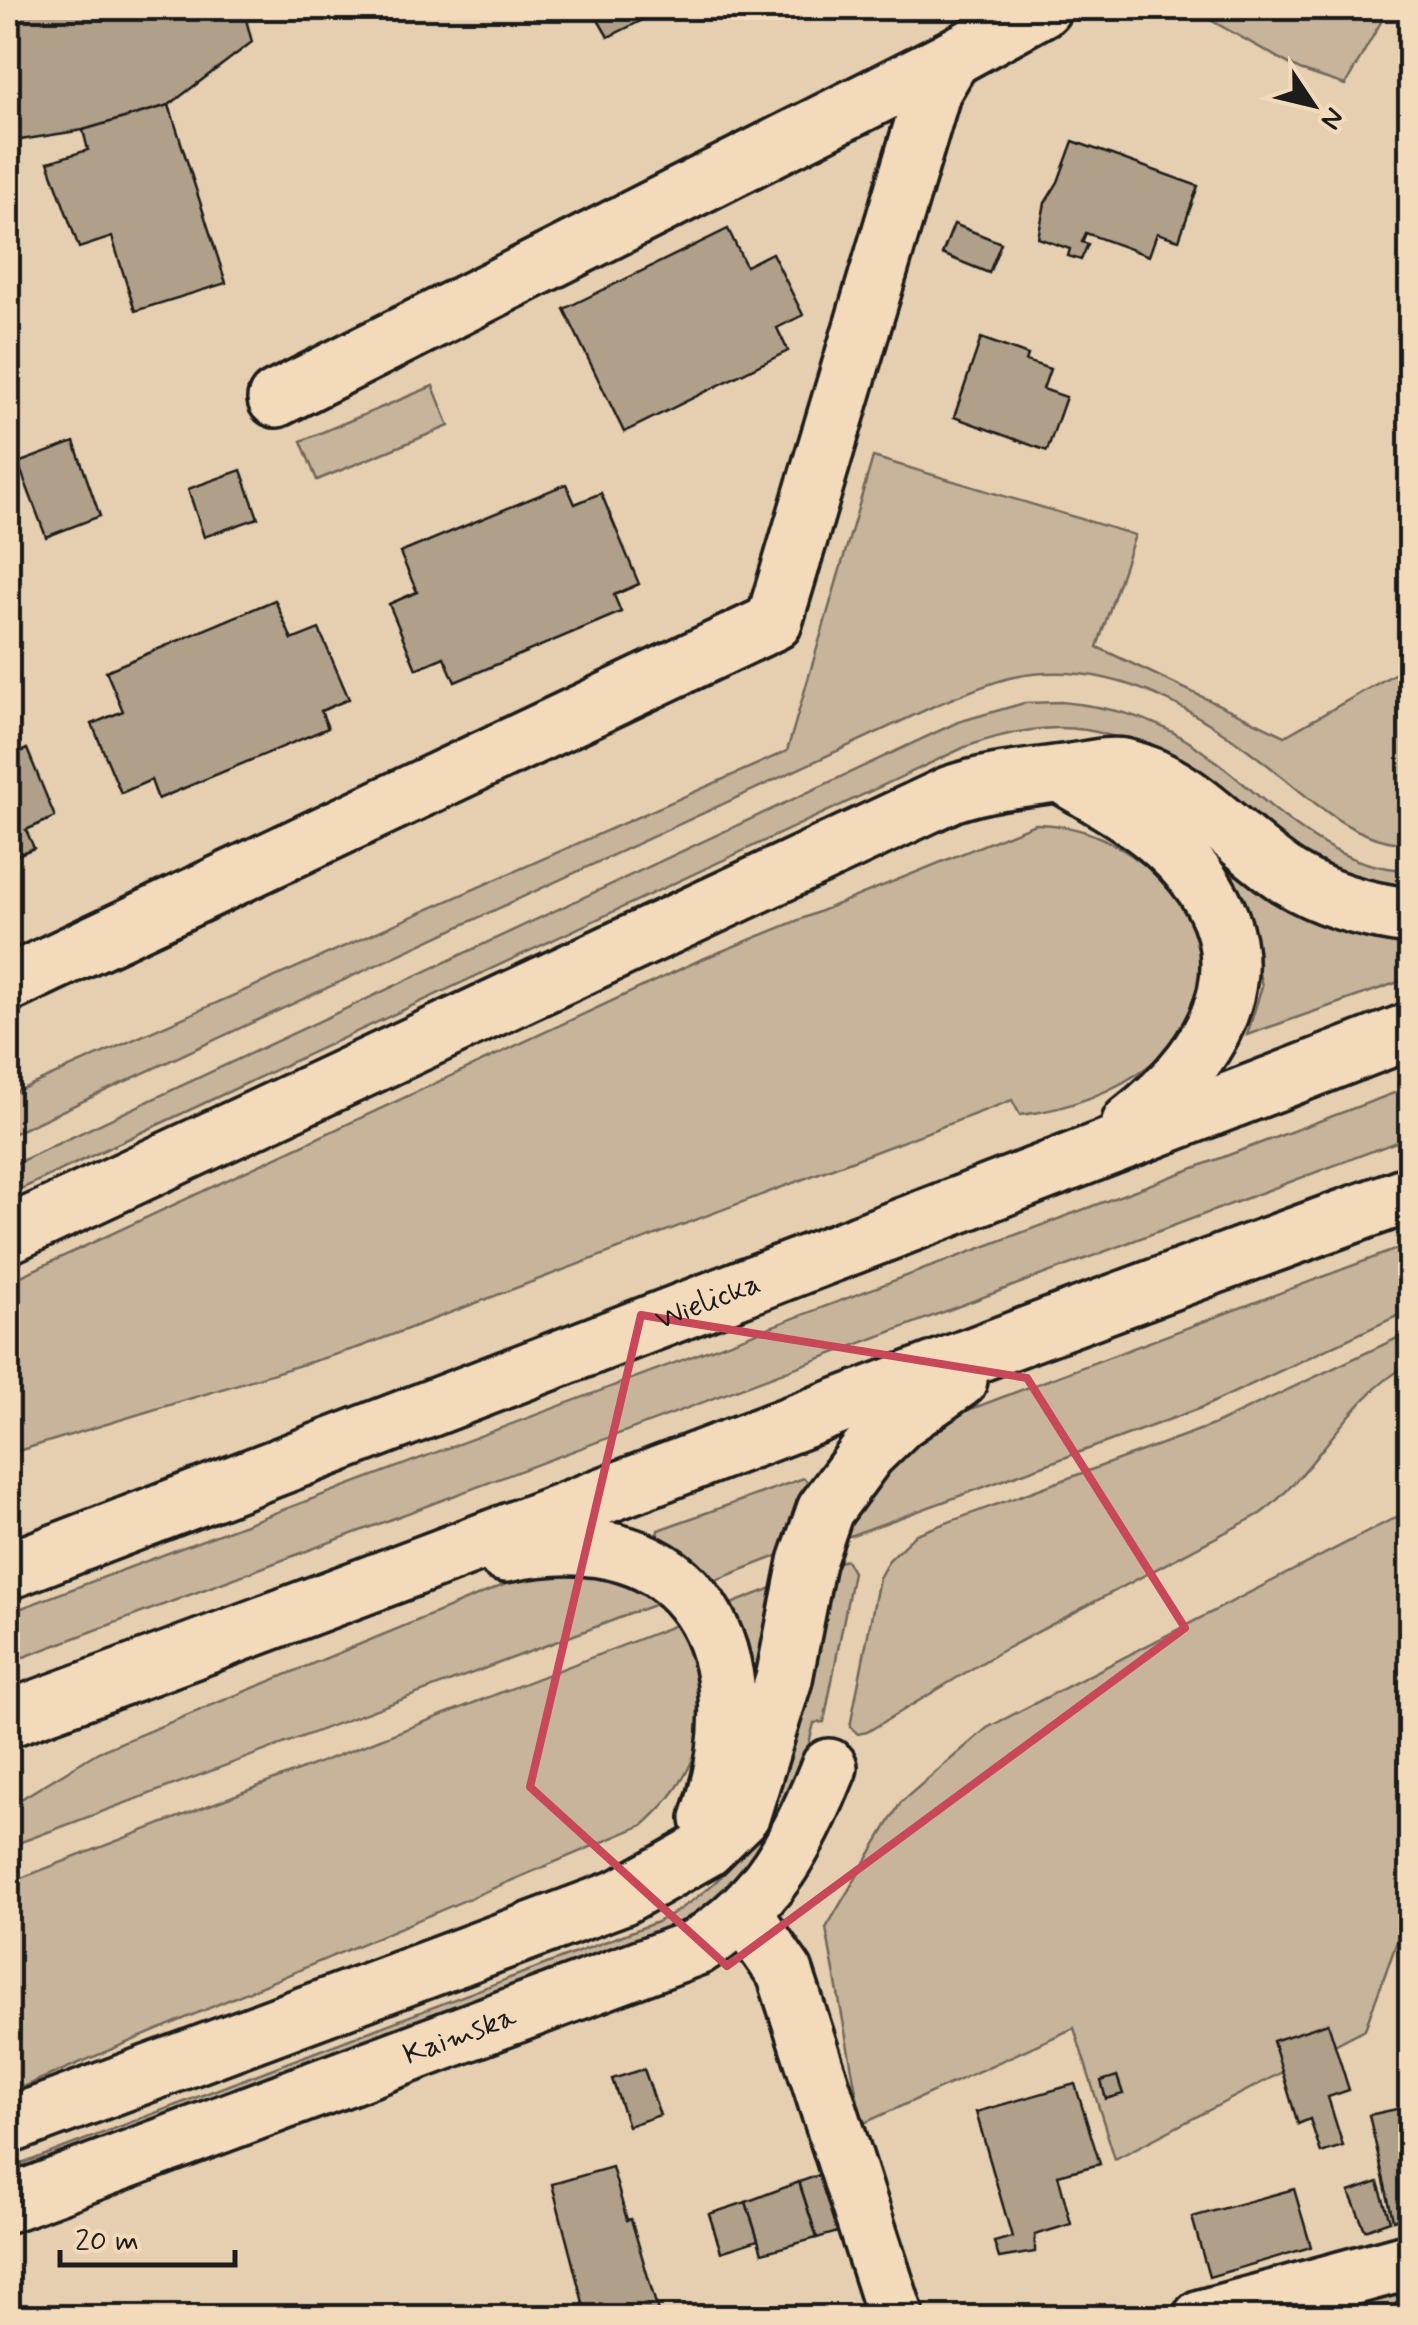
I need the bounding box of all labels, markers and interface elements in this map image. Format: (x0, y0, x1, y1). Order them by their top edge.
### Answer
north arrow (1263, 55, 1363, 155)
text: N (1311, 100, 1352, 136)
street label: Wielicka (650, 1264, 766, 1339)
street label: Kaimska (398, 1996, 522, 2074)
scale bar (60, 2205, 235, 2267)
text: 20 m (75, 2222, 139, 2261)

